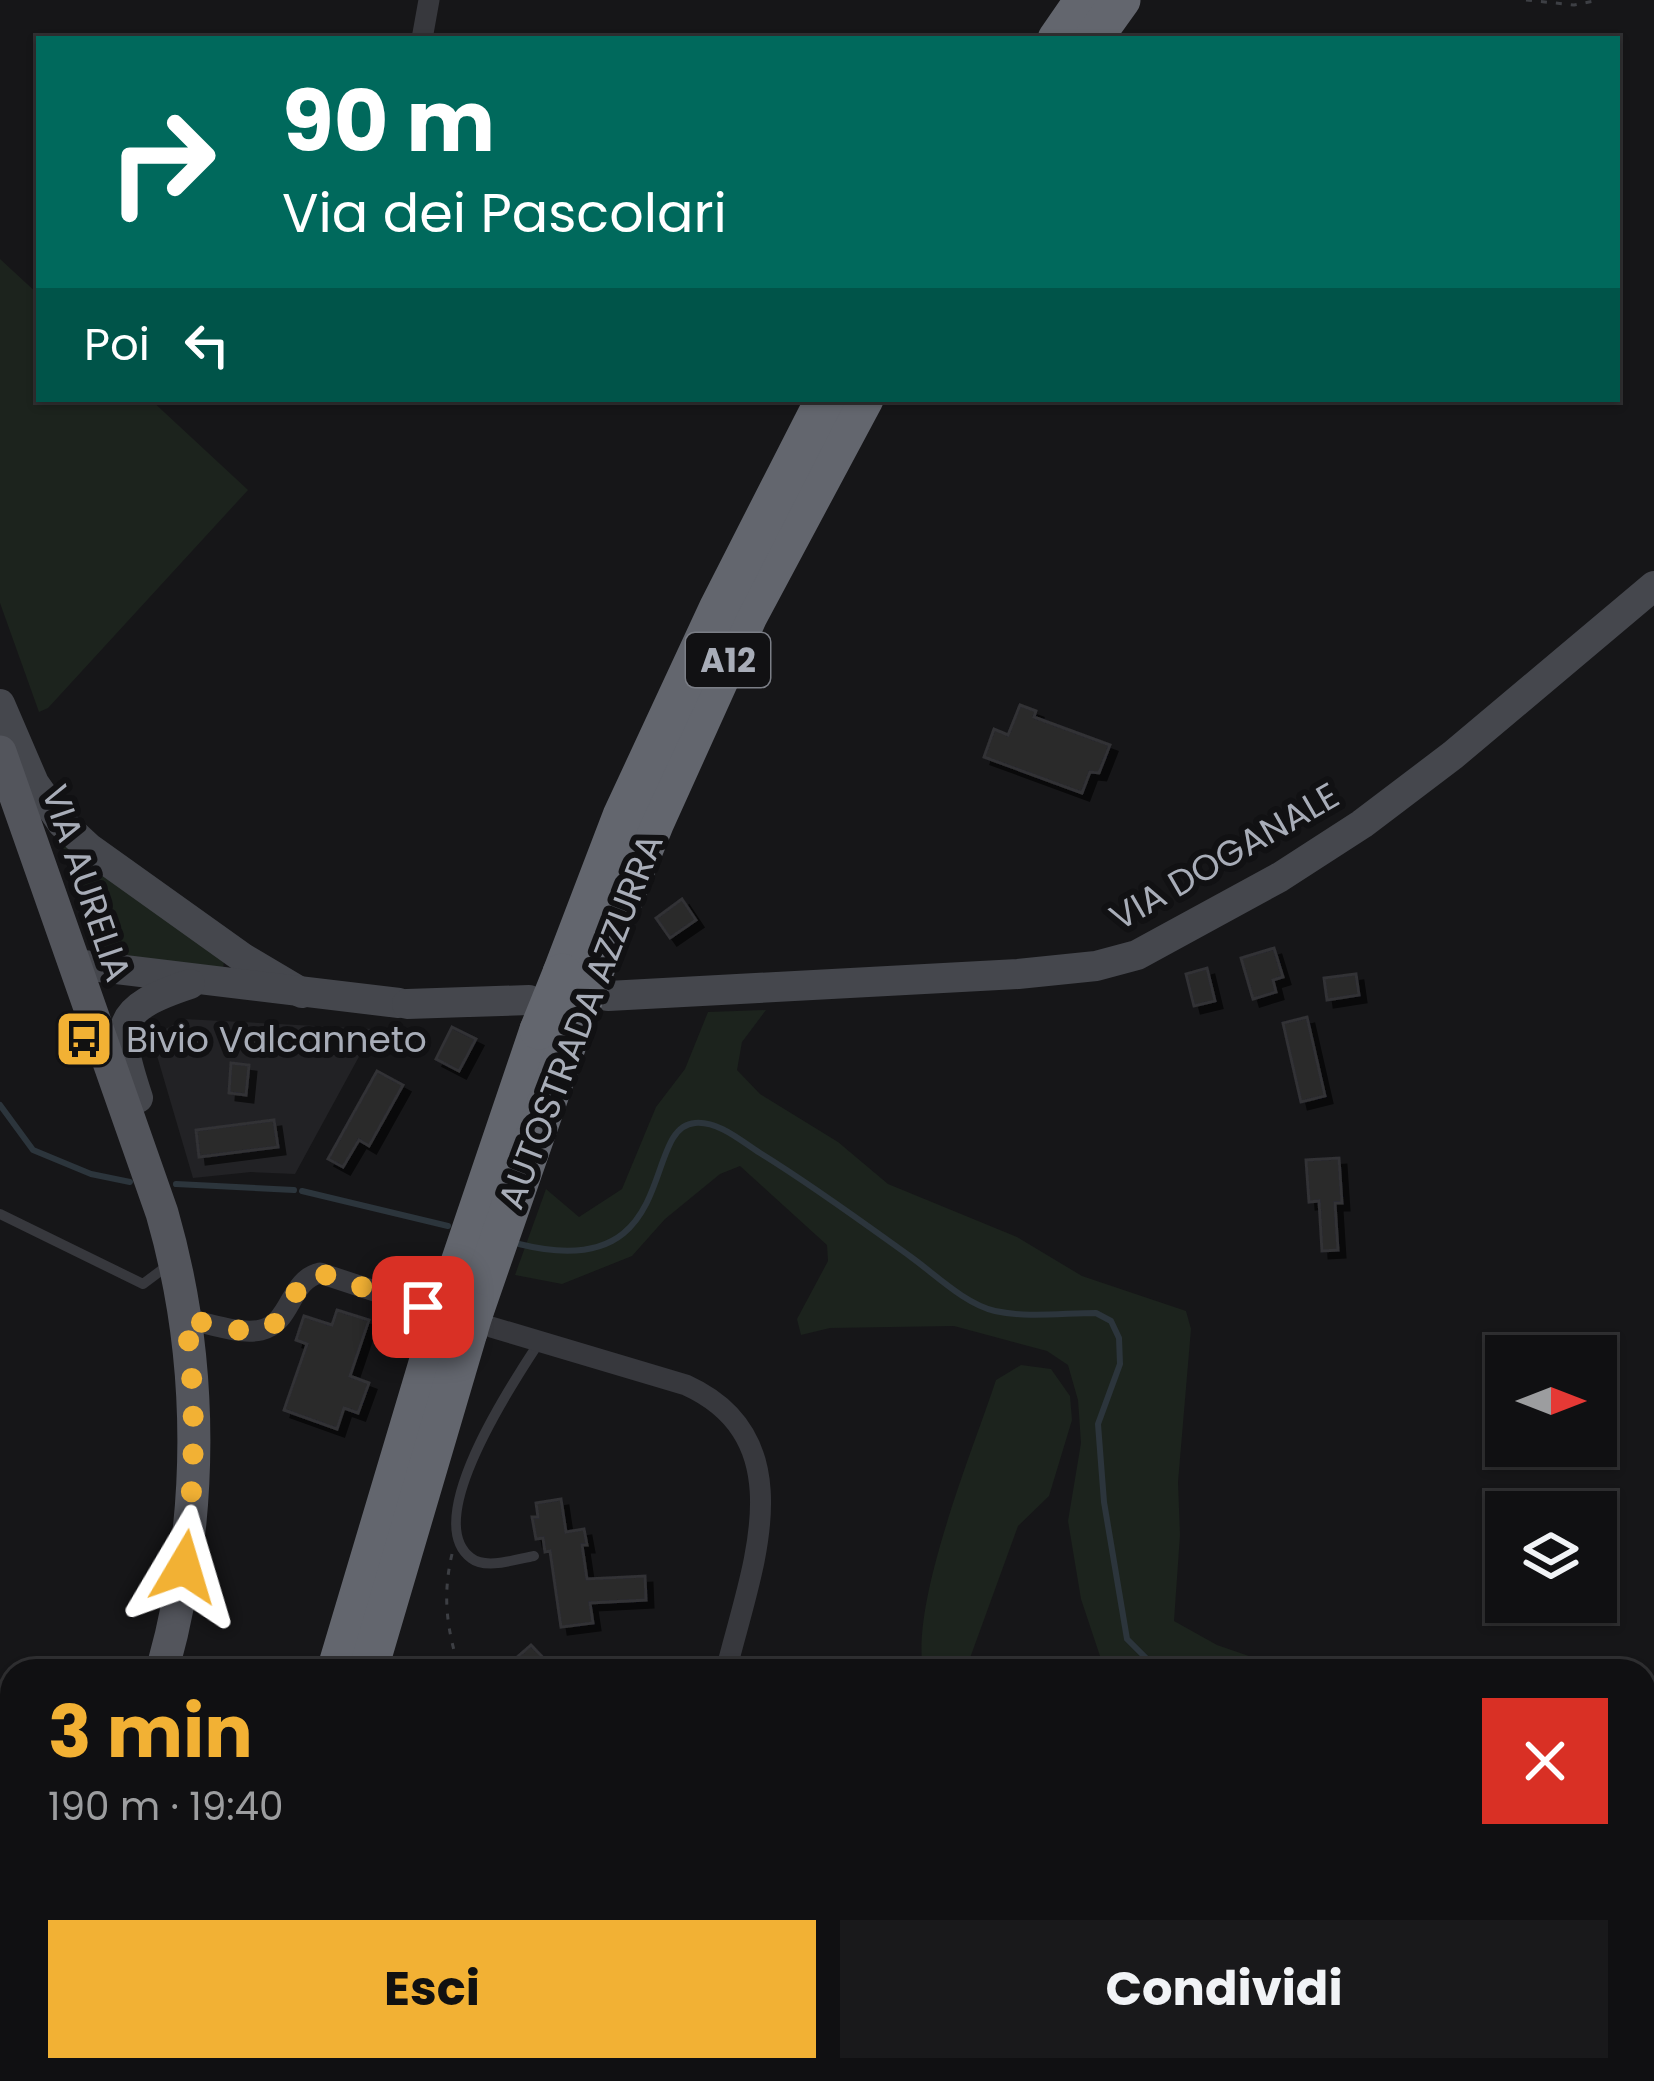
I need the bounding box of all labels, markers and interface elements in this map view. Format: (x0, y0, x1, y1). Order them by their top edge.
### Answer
text: 90 m (282, 63, 495, 180)
icon: right (84, 84, 240, 240)
text: Via dei Pascolari (282, 175, 727, 251)
icon: left (174, 312, 240, 378)
text: Poi (84, 313, 150, 376)
road number: A12 (686, 633, 770, 687)
street label: VIA DOGANALE (1100, 770, 1348, 943)
street label: VIA AURELIA (29, 778, 144, 988)
street label: AUTOSTRADA AZZURRA (485, 826, 676, 1216)
bus stop icon: Bivio Valcanneto (53, 1008, 115, 1070)
place label: Bivio Valcanneto (126, 1014, 427, 1065)
pin (372, 1256, 474, 1358)
icon: arrive (390, 1274, 456, 1340)
north arrow (1485, 1335, 1617, 1467)
map controls (1485, 1335, 1617, 1623)
button: layers (1485, 1491, 1617, 1623)
position arrow (121, 1504, 247, 1630)
text: 3 min (48, 1681, 253, 1782)
button: close (1482, 1698, 1608, 1824)
text: 190 m · 19:40 (48, 1779, 284, 1834)
button: Esci (48, 1920, 816, 2058)
button: Condividi (840, 1920, 1608, 2058)

